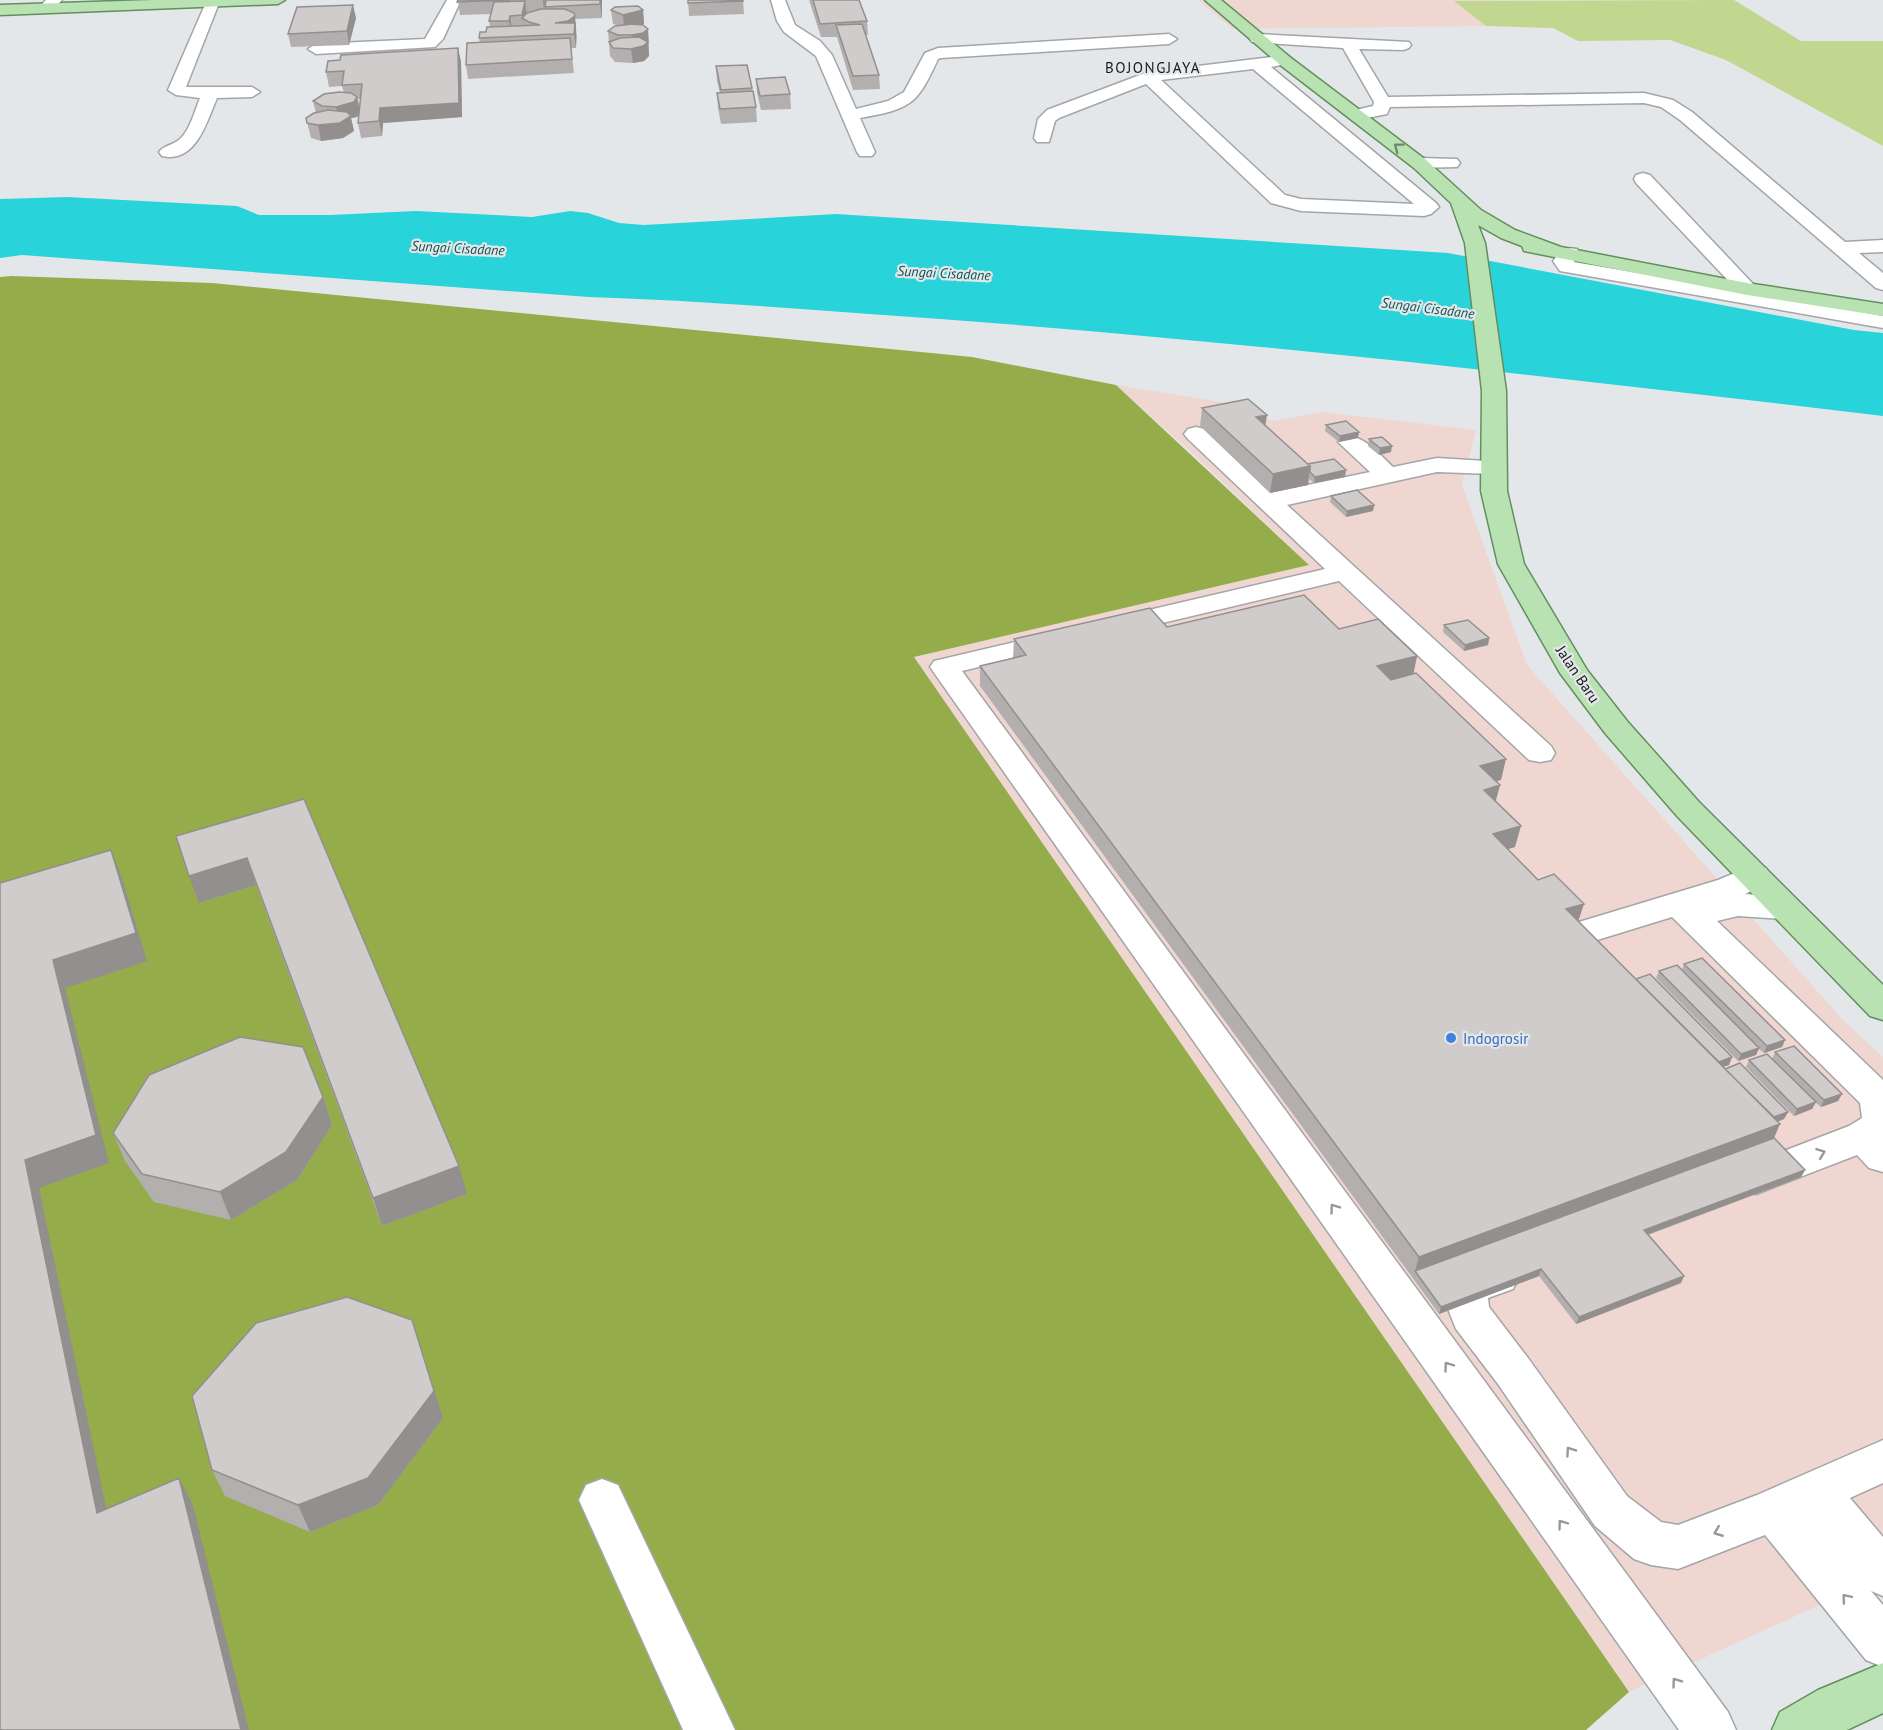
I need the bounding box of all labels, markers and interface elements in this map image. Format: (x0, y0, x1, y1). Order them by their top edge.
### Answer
district label: BOJONGJAYA (1105, 58, 1201, 77)
one-way arrow (1394, 143, 1405, 154)
water label: Sungai Cisadane (411, 237, 506, 259)
water label: Sungai Cisadane (897, 262, 992, 284)
water label: Sungai Cisadane (1380, 293, 1476, 323)
street label: Jalan Baru (1551, 641, 1604, 706)
place label: Indogrosir (1463, 1029, 1528, 1048)
marker: Indogrosir (1444, 1031, 1458, 1045)
one-way arrow (1815, 1148, 1826, 1160)
one-way arrow (1330, 1203, 1341, 1214)
one-way arrow (1444, 1361, 1455, 1372)
one-way arrow (1566, 1446, 1577, 1457)
one-way arrow (1558, 1520, 1569, 1531)
one-way arrow (1713, 1524, 1724, 1537)
one-way arrow (1842, 1594, 1853, 1605)
one-way arrow (1672, 1678, 1683, 1689)

